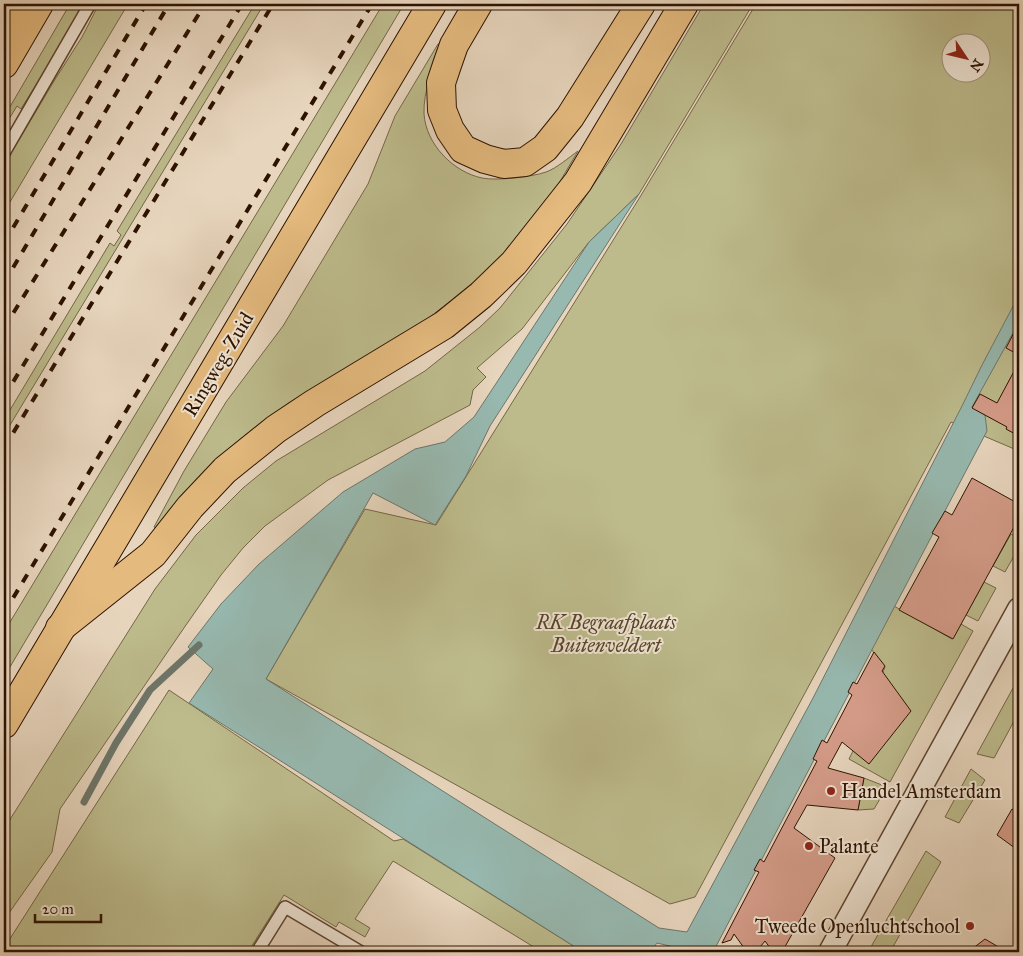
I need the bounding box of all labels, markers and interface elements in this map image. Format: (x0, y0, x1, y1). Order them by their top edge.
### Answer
north arrow (940, 32, 990, 82)
text: N (966, 55, 987, 75)
street label: Ringweg-Zuid (177, 308, 259, 421)
park label: RK Begraafplaats Buitenveldert (535, 610, 677, 657)
place label: Handel Amsterdam (841, 779, 1002, 803)
marker: Handel Amsterdam (825, 785, 837, 797)
place label: Palante (819, 834, 879, 858)
marker: Palante (803, 840, 815, 852)
scale bar (35, 891, 101, 923)
text: 20 m (42, 900, 74, 918)
place label: Tweede Openluchtschool (755, 914, 961, 938)
marker: Tweede Openluchtschool (964, 920, 976, 932)

